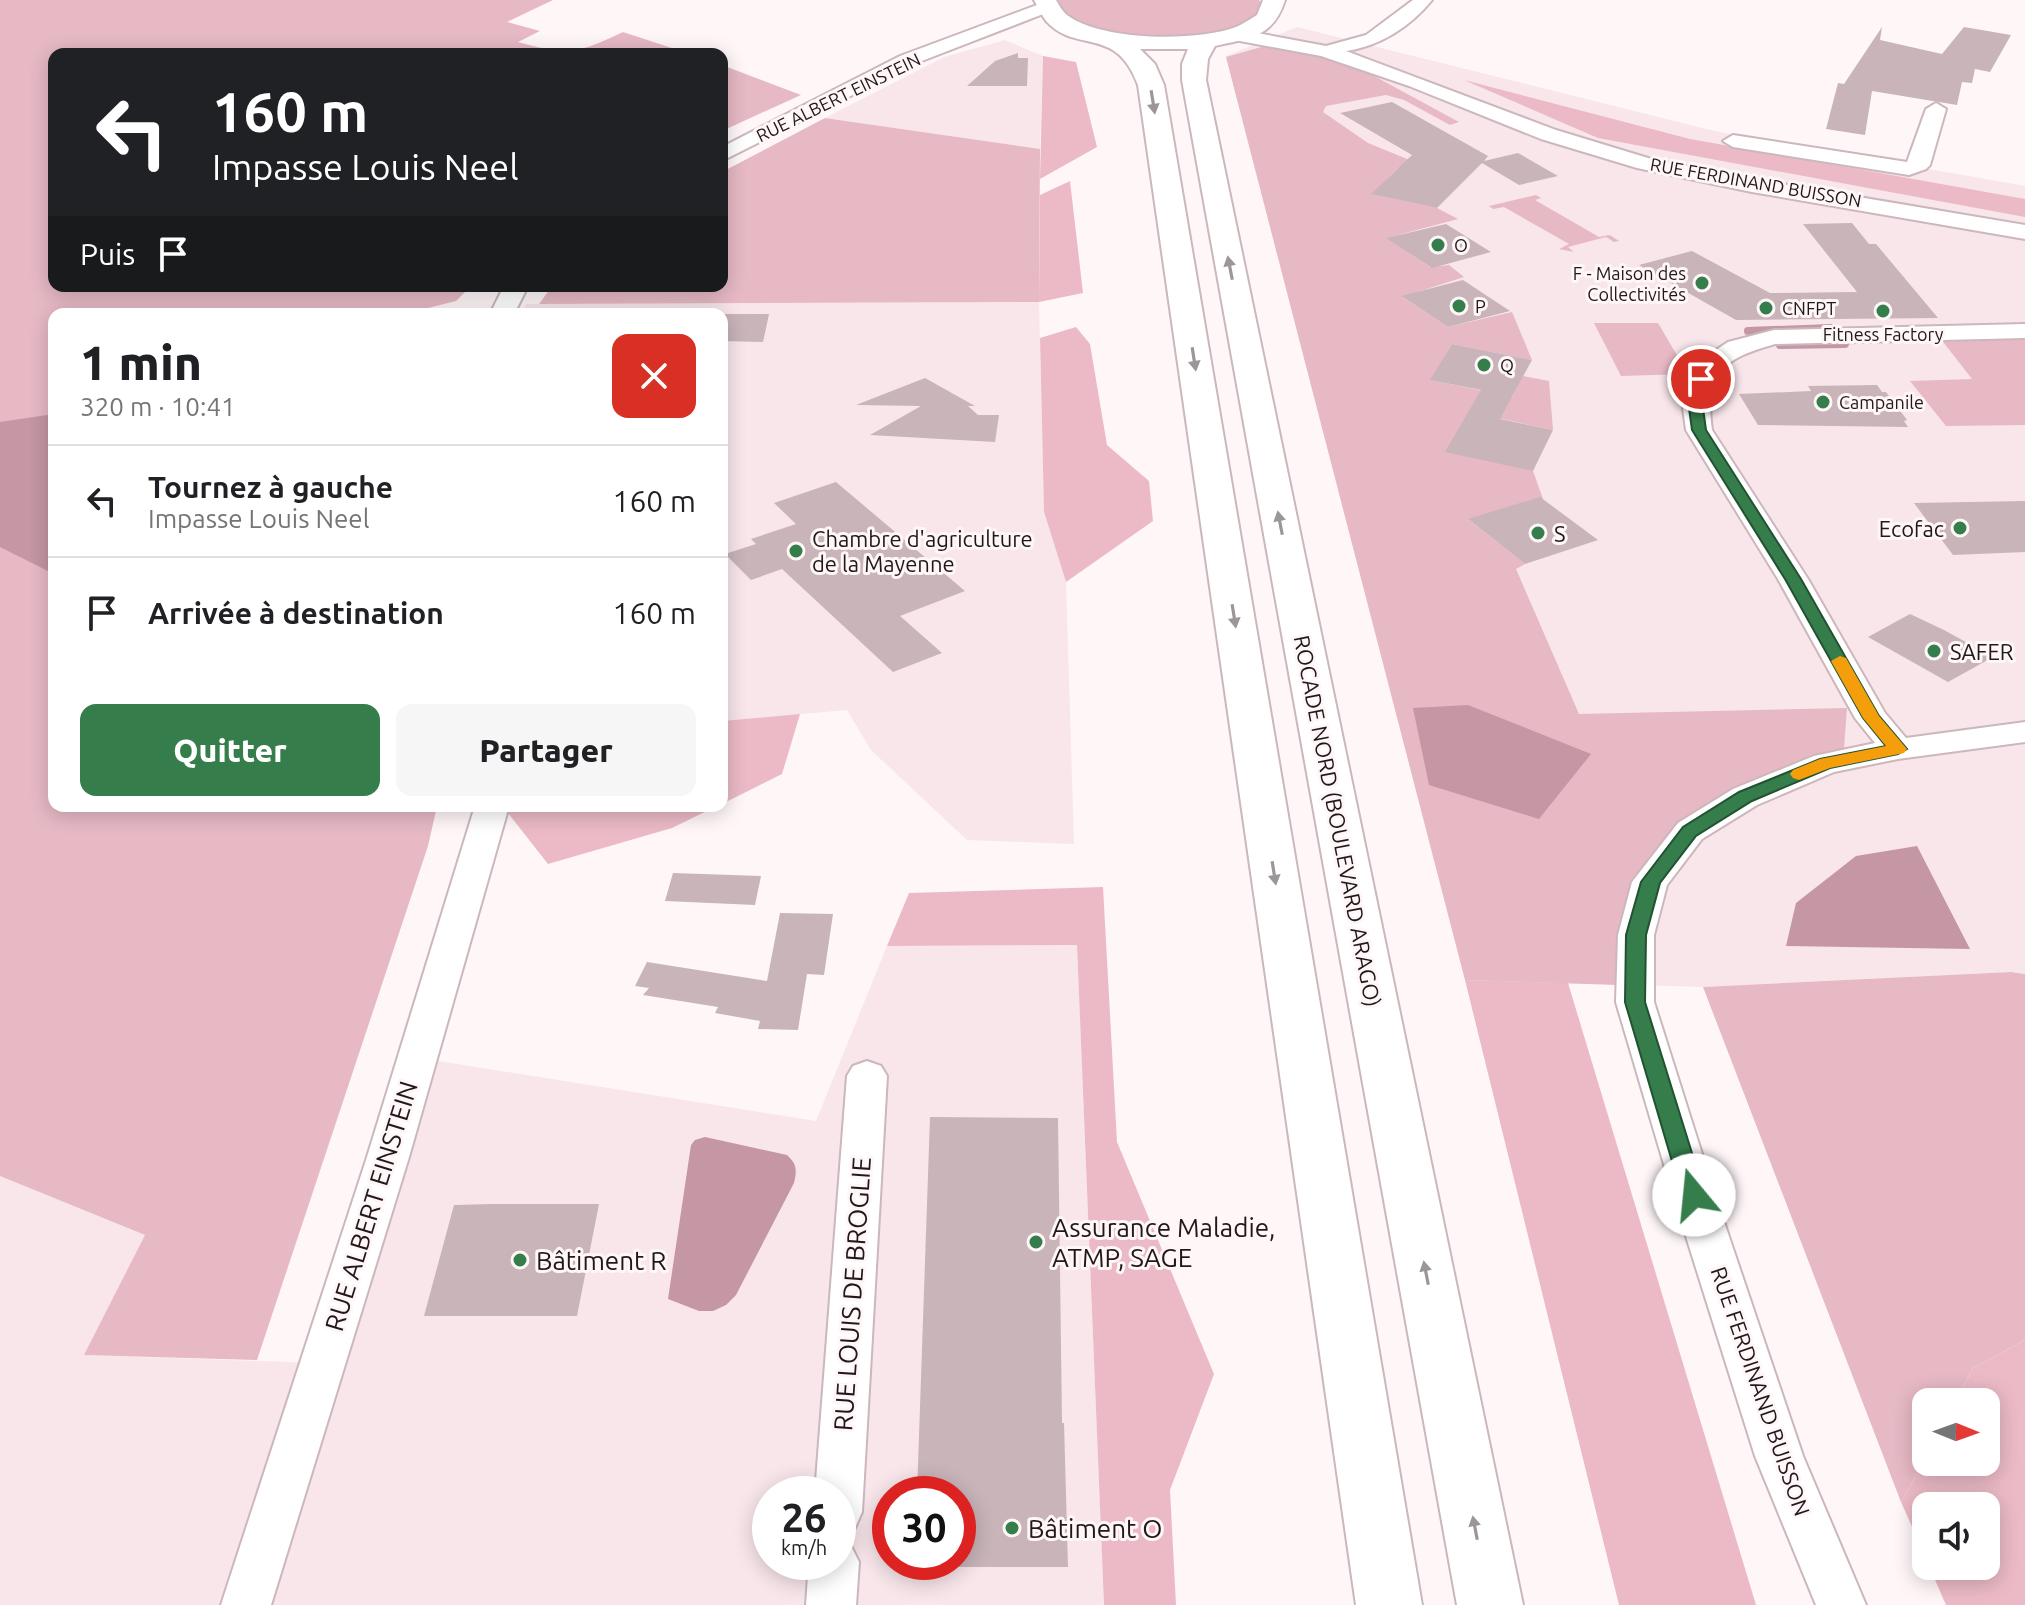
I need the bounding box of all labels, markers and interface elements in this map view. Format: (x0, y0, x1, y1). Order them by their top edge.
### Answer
street label: RUE ALBERT EINSTEIN (753, 49, 923, 145)
icon: left (80, 80, 184, 184)
text: 160 m (212, 80, 368, 143)
one-way arrow (1147, 90, 1160, 115)
text: Impasse Louis Neel (212, 146, 519, 187)
street label: RUE FERDINAND BUISSON (1649, 154, 1863, 210)
icon: arrive (151, 232, 195, 276)
place label: O (1454, 235, 1468, 255)
marker: O (1429, 236, 1447, 254)
text: Puis (80, 237, 135, 271)
one-way arrow (1224, 255, 1236, 280)
place label: F - Maison des Collectivités (1573, 263, 1686, 304)
marker: F - Maison des Collectivités (1693, 274, 1711, 292)
place label: P (1475, 296, 1486, 316)
marker: P (1450, 297, 1468, 315)
place label: CNFPT (1782, 298, 1836, 318)
marker: CNFPT (1757, 299, 1775, 317)
marker: Fitness Factory (1874, 302, 1892, 320)
place label: Fitness Factory (1823, 324, 1944, 344)
button: close (612, 334, 696, 418)
text: 1 min (80, 335, 202, 389)
pin (1667, 345, 1735, 413)
one-way arrow (1188, 347, 1200, 372)
place label: Q (1500, 355, 1514, 376)
marker: Q (1475, 356, 1493, 374)
icon: arrive (1679, 357, 1723, 401)
text: 320 m · 10:41 (80, 392, 236, 421)
place label: Campanile (1839, 392, 1924, 412)
marker: Campanile (1814, 393, 1832, 411)
text: Tournez à gauche (148, 470, 393, 504)
icon: left (80, 479, 124, 523)
text: 160 m (612, 484, 696, 518)
text: Impasse Louis Neel (148, 504, 369, 533)
one-way arrow (1273, 510, 1286, 535)
place label: Ecofac (1879, 516, 1944, 541)
marker: Ecofac (1951, 519, 1969, 537)
place label: S (1554, 521, 1566, 546)
marker: S (1529, 524, 1547, 542)
place label: Chambre d'agriculture de la Mayenne (812, 526, 1033, 576)
marker: Chambre d'agriculture de la Mayenne (787, 542, 805, 560)
icon: arrive (80, 591, 124, 635)
text: Arrivée à destination (148, 596, 444, 630)
text: 160 m (612, 596, 696, 630)
one-way arrow (1228, 604, 1241, 629)
street label: ROCADE NORD (BOULEVARD ARAGO) (1289, 633, 1386, 1009)
place label: SAFER (1950, 639, 2014, 664)
marker: SAFER (1925, 642, 1943, 660)
button: Quitter (80, 704, 380, 796)
button: Partager (396, 704, 696, 796)
one-way arrow (1268, 861, 1281, 886)
street label: RUE ALBERT EINSTEIN (319, 1077, 423, 1335)
position arrow (1652, 1153, 1736, 1237)
street label: RUE LOUIS DE BROGLIE (828, 1156, 876, 1432)
place label: Assurance Maladie, ATMP, SAGE (1052, 1213, 1275, 1272)
marker: Assurance Maladie, ATMP, SAGE (1027, 1233, 1045, 1251)
place label: Bâtiment R (536, 1246, 666, 1275)
marker: Bâtiment R (511, 1251, 529, 1269)
one-way arrow (1419, 1260, 1431, 1285)
street label: RUE FERDINAND BUISSON (1707, 1263, 1815, 1519)
north arrow (1912, 1388, 2000, 1476)
map controls (1912, 1388, 2000, 1580)
speed limit sign: 30 (872, 1476, 976, 1580)
button: sound (1912, 1492, 2000, 1580)
text: 26 (781, 1495, 827, 1540)
place label: Bâtiment O (1028, 1514, 1162, 1543)
one-way arrow (1469, 1516, 1481, 1541)
marker: Bâtiment O (1003, 1519, 1021, 1537)
text: km/h (781, 1536, 827, 1559)

